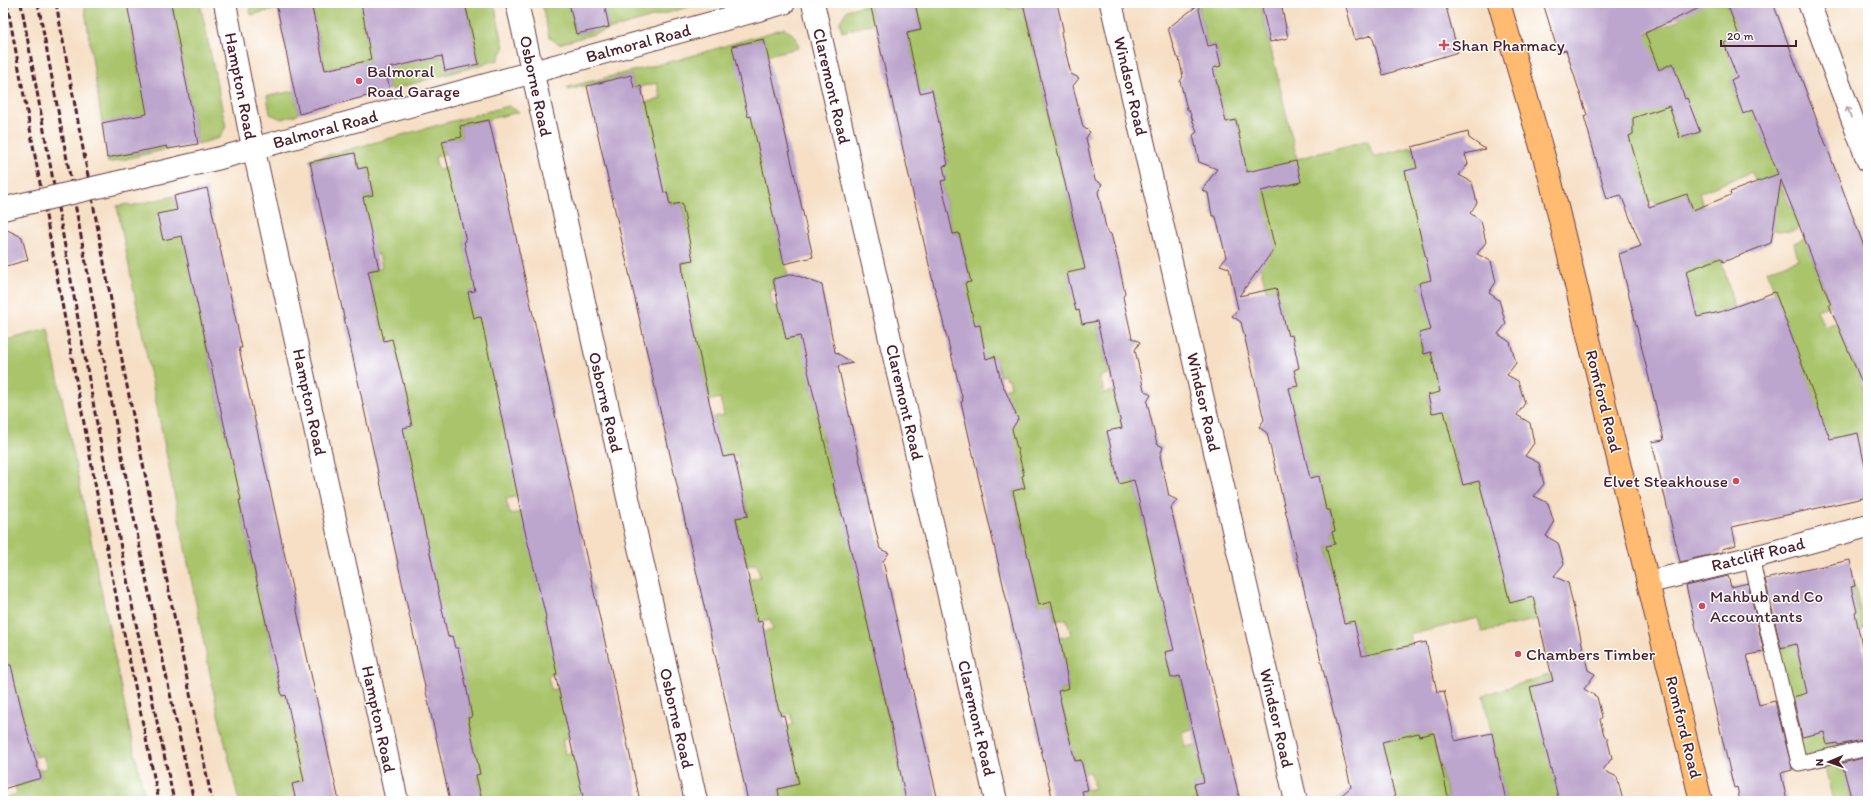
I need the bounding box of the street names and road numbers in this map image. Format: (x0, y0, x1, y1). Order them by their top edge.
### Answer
street label: Balmoral Road (583, 19, 693, 67)
street label: Claremont Road (809, 26, 855, 147)
street label: Hampton Road (221, 31, 261, 141)
street label: Osborne Road (516, 34, 556, 138)
street label: Windsor Road (1110, 34, 1152, 138)
street label: Balmoral Road (270, 105, 380, 153)
street label: Claremont Road (882, 342, 928, 463)
street label: Hampton Road (289, 347, 331, 457)
street label: Romford Road (1582, 348, 1626, 454)
street label: Osborne Road (585, 350, 627, 454)
street label: Windsor Road (1183, 350, 1225, 454)
street label: Ratcliff Road (1709, 533, 1807, 575)
street label: Claremont Road (954, 658, 1000, 779)
street label: Hampton Road (358, 664, 400, 774)
street label: Osborne Road (656, 666, 698, 770)
street label: Windsor Road (1256, 666, 1298, 770)
street label: Romford Road (1662, 674, 1706, 780)

